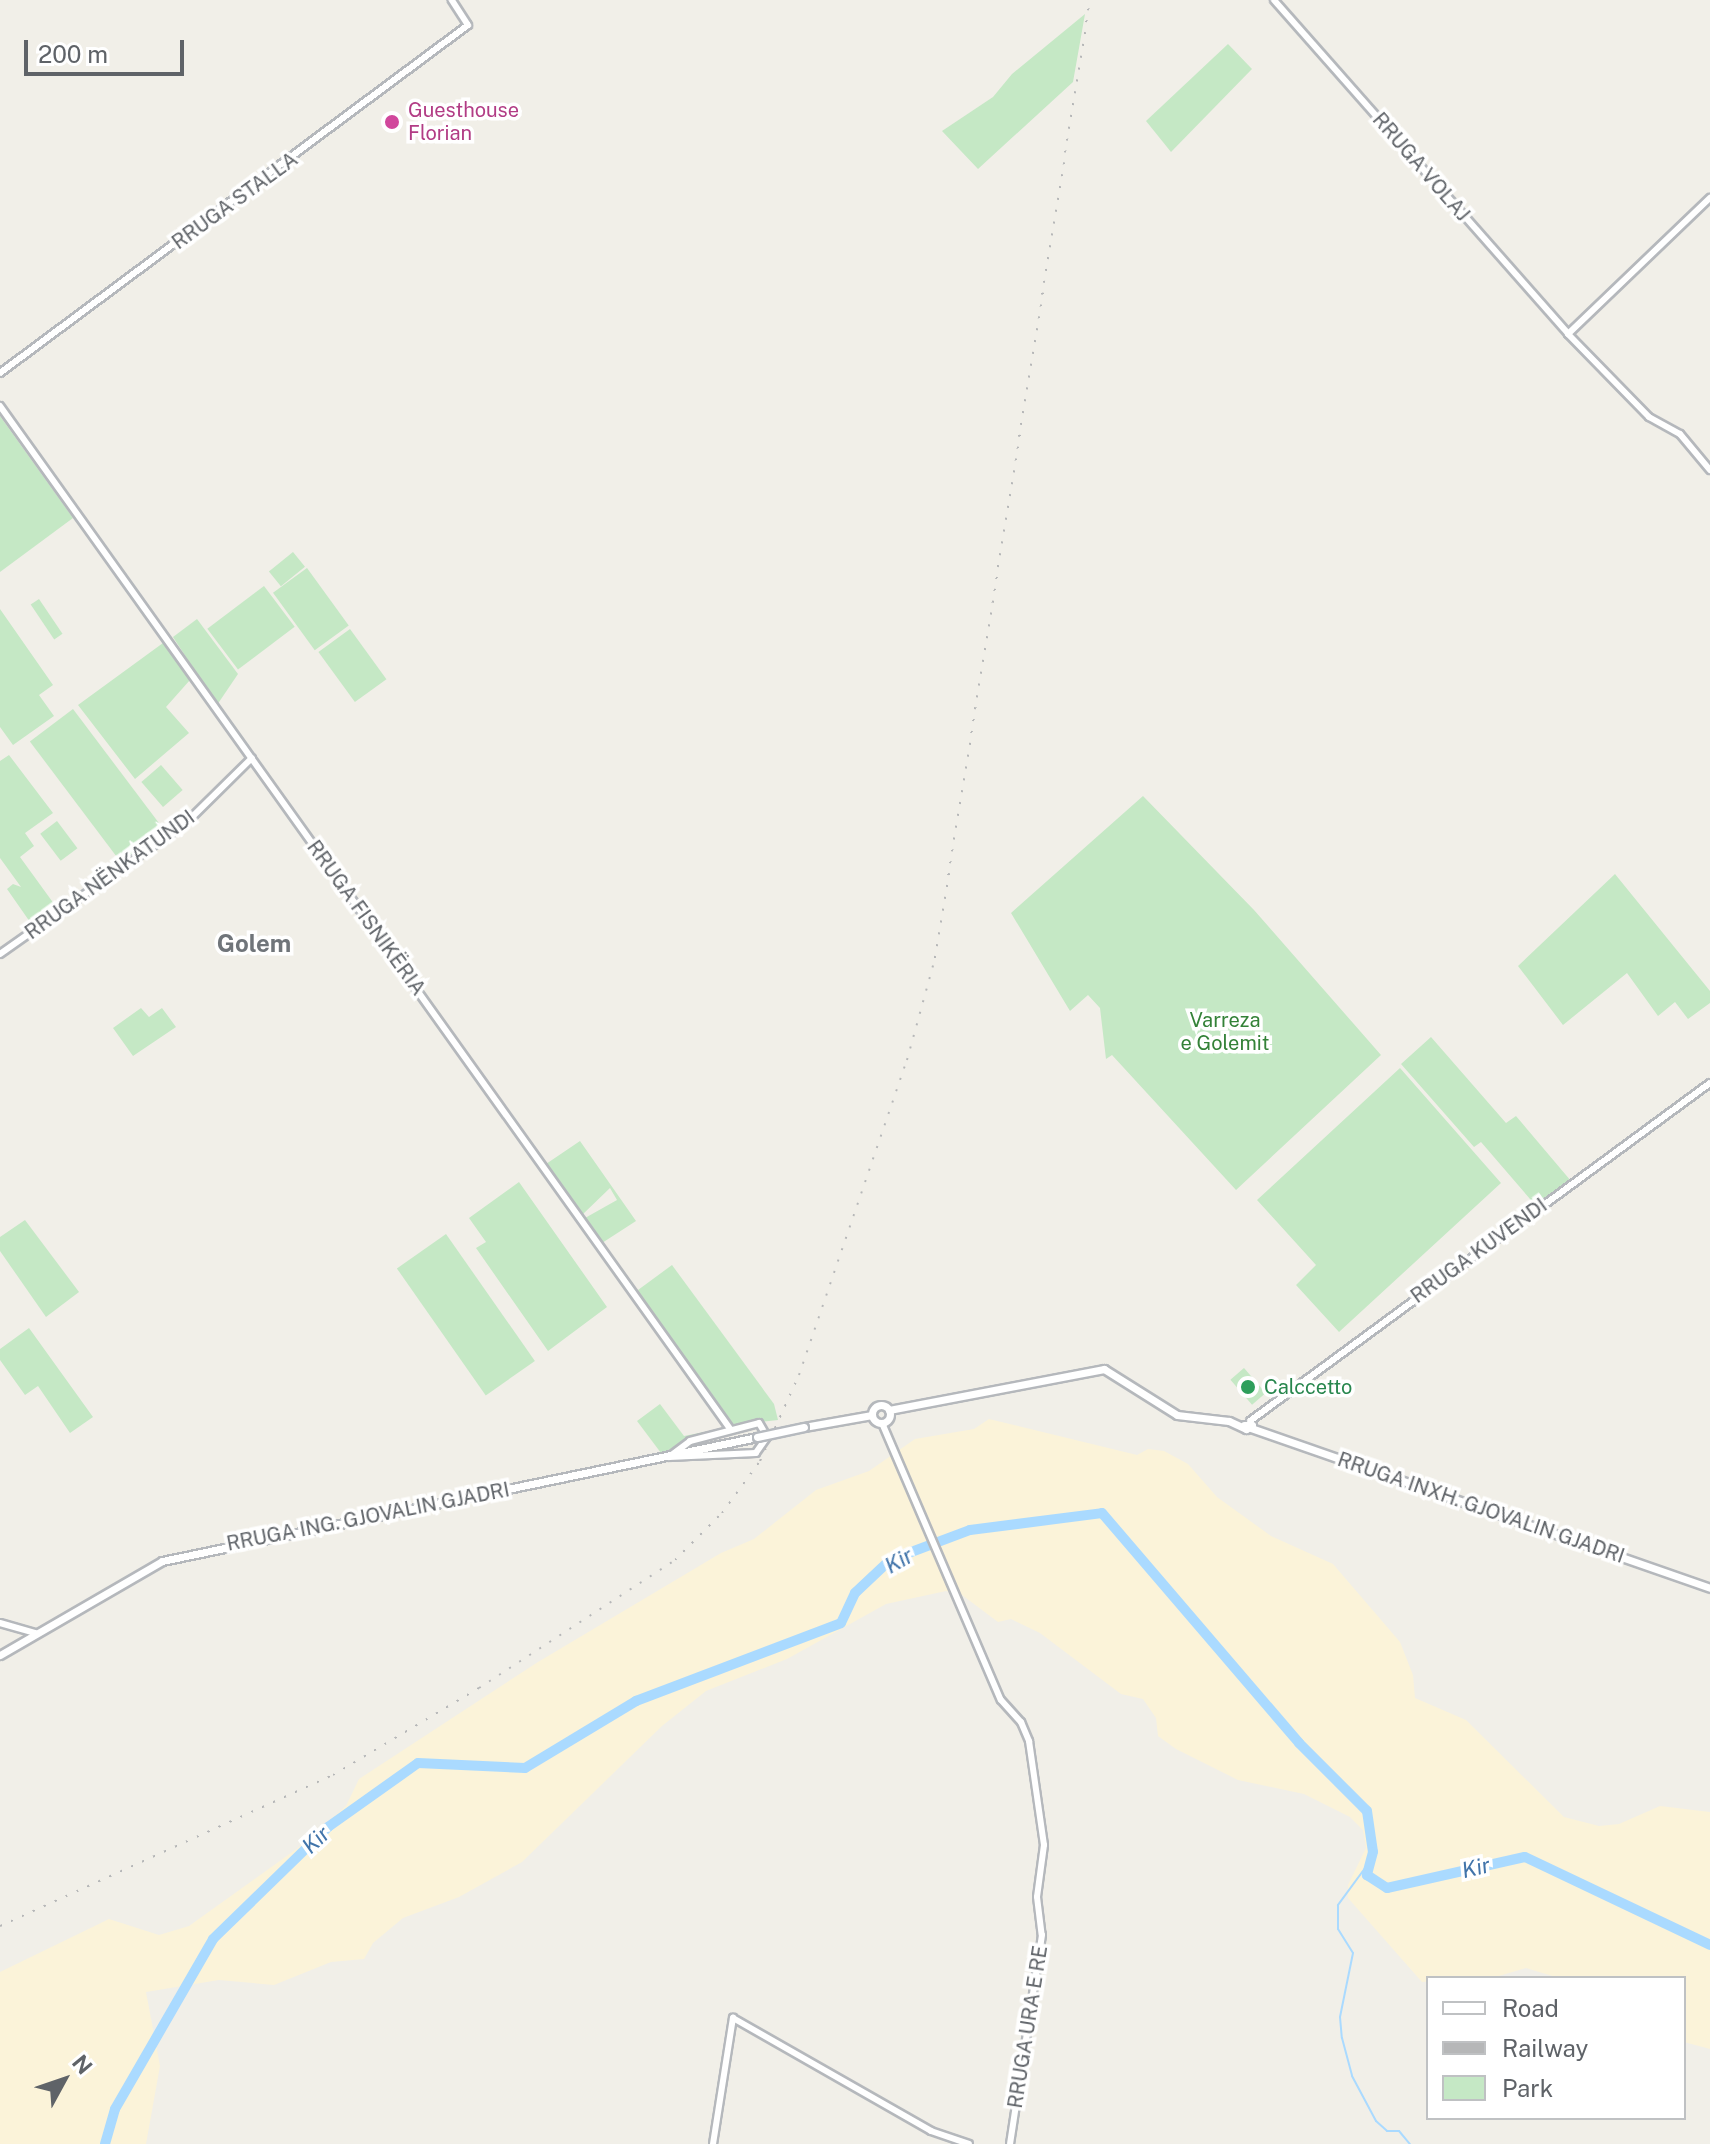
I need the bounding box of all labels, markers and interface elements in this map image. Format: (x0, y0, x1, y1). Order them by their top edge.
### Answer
scale bar (28, 24, 188, 74)
text: 200 m (38, 40, 108, 68)
place label: Guesthouse Florian (408, 98, 519, 145)
street label: RRUGA VOLAJ (1367, 108, 1475, 226)
marker: Guesthouse Florian (383, 113, 401, 131)
street label: RRUGA STALLA (167, 147, 303, 255)
street label: RRUGA NËNKATUNDI (20, 805, 200, 945)
street label: RRUGA FISNIKËRIA (302, 836, 430, 1000)
district label: Golem (217, 930, 291, 958)
park label: Varreza e Golemit (1180, 1008, 1270, 1055)
street label: RRUGA KUVENDI (1406, 1194, 1552, 1308)
place label: Calccetto (1264, 1375, 1352, 1399)
marker: Calccetto (1239, 1378, 1257, 1396)
street label: RRUGA INXH. GJOVALIN GJADRI (1334, 1447, 1628, 1569)
street label: RRUGA ING. GJOVALIN GJADRI (225, 1478, 511, 1556)
water label: Kir (880, 1543, 918, 1579)
water label: Kir (297, 1821, 335, 1859)
water label: Kir (1459, 1852, 1493, 1884)
street label: RRUGA URA E RE (1003, 1944, 1053, 2110)
legend (1426, 1976, 1686, 2120)
text: Road (1502, 1994, 1559, 2022)
text: Railway (1502, 2034, 1588, 2062)
north arrow (24, 2040, 104, 2120)
text: N (67, 2050, 98, 2080)
text: Park (1502, 2074, 1553, 2102)

